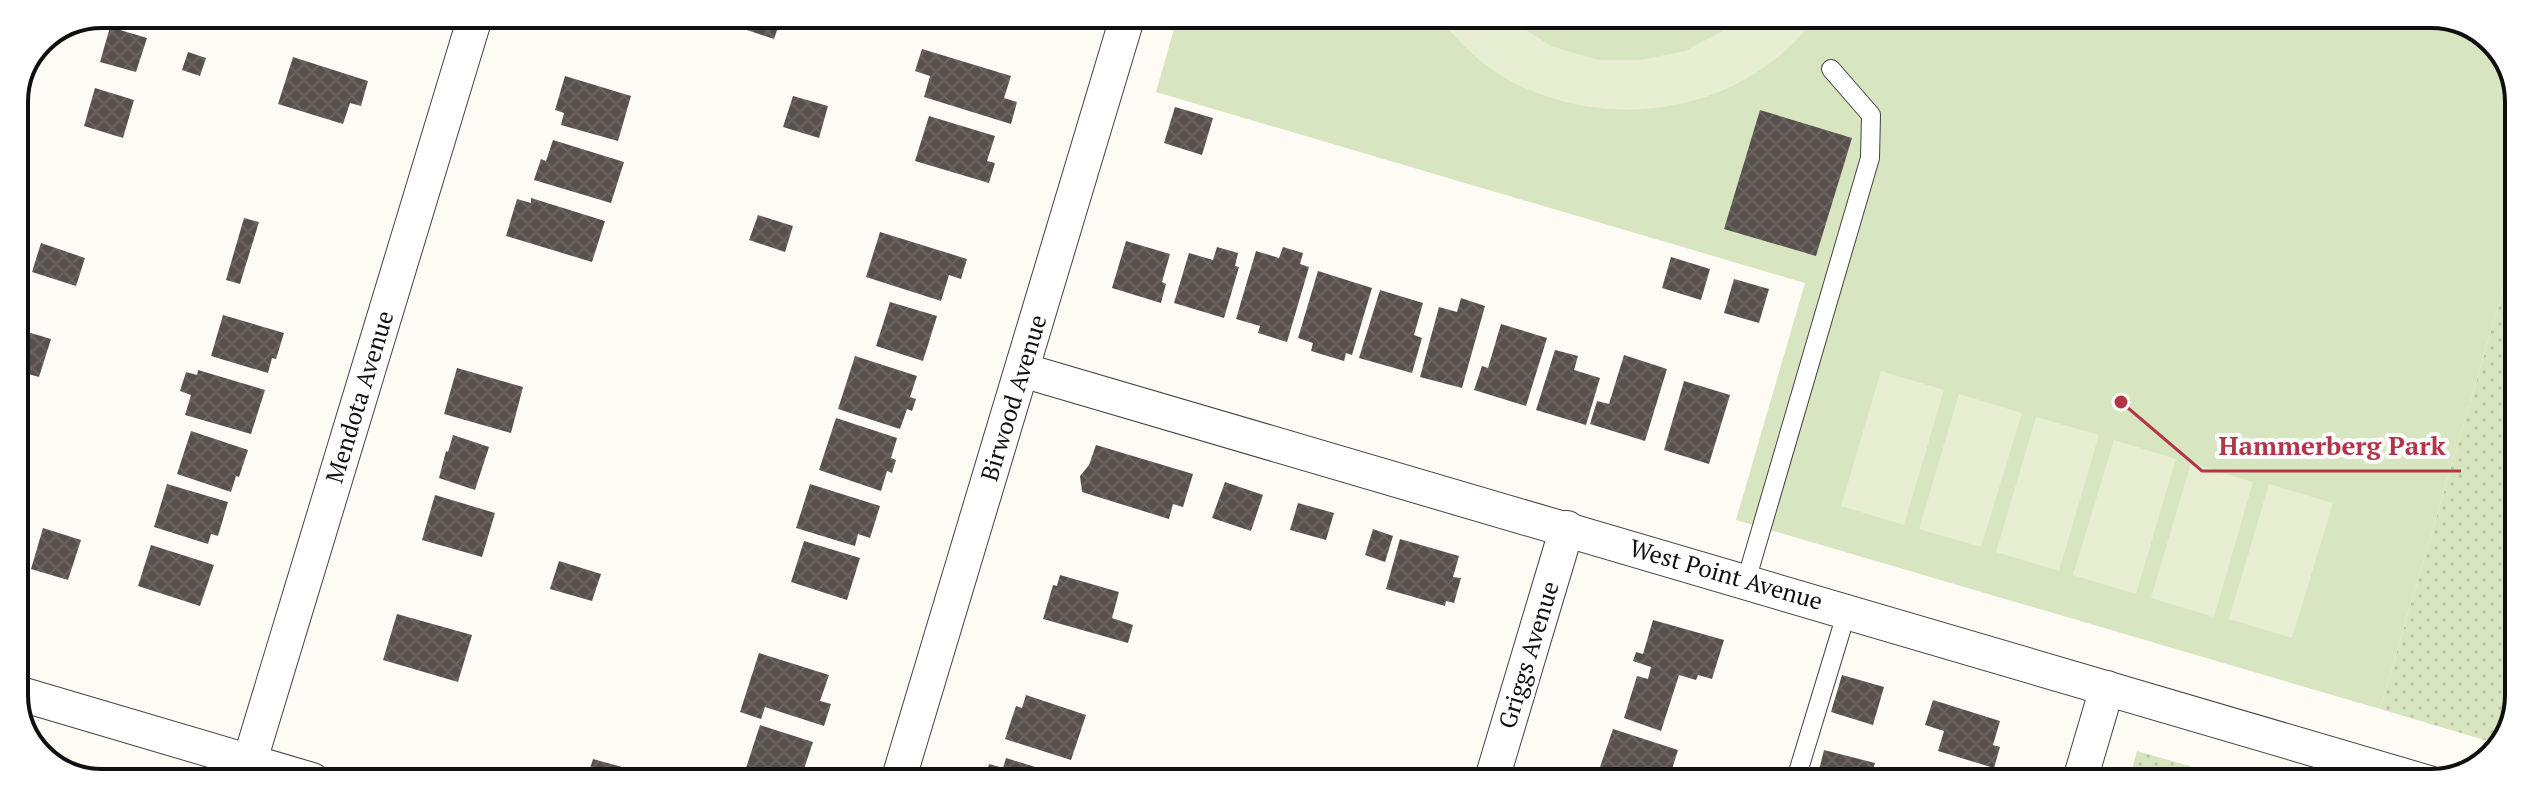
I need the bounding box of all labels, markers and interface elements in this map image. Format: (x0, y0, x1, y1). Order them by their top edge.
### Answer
street label: Mendota Avenue (318, 307, 400, 487)
street label: Birwood Avenue (973, 311, 1054, 485)
callout: Hammerberg Park (2202, 421, 2461, 471)
text: Hammerberg Park (2218, 428, 2446, 462)
street label: West Point Avenue (1626, 531, 1826, 617)
street label: Griggs Avenue (1490, 577, 1566, 732)

